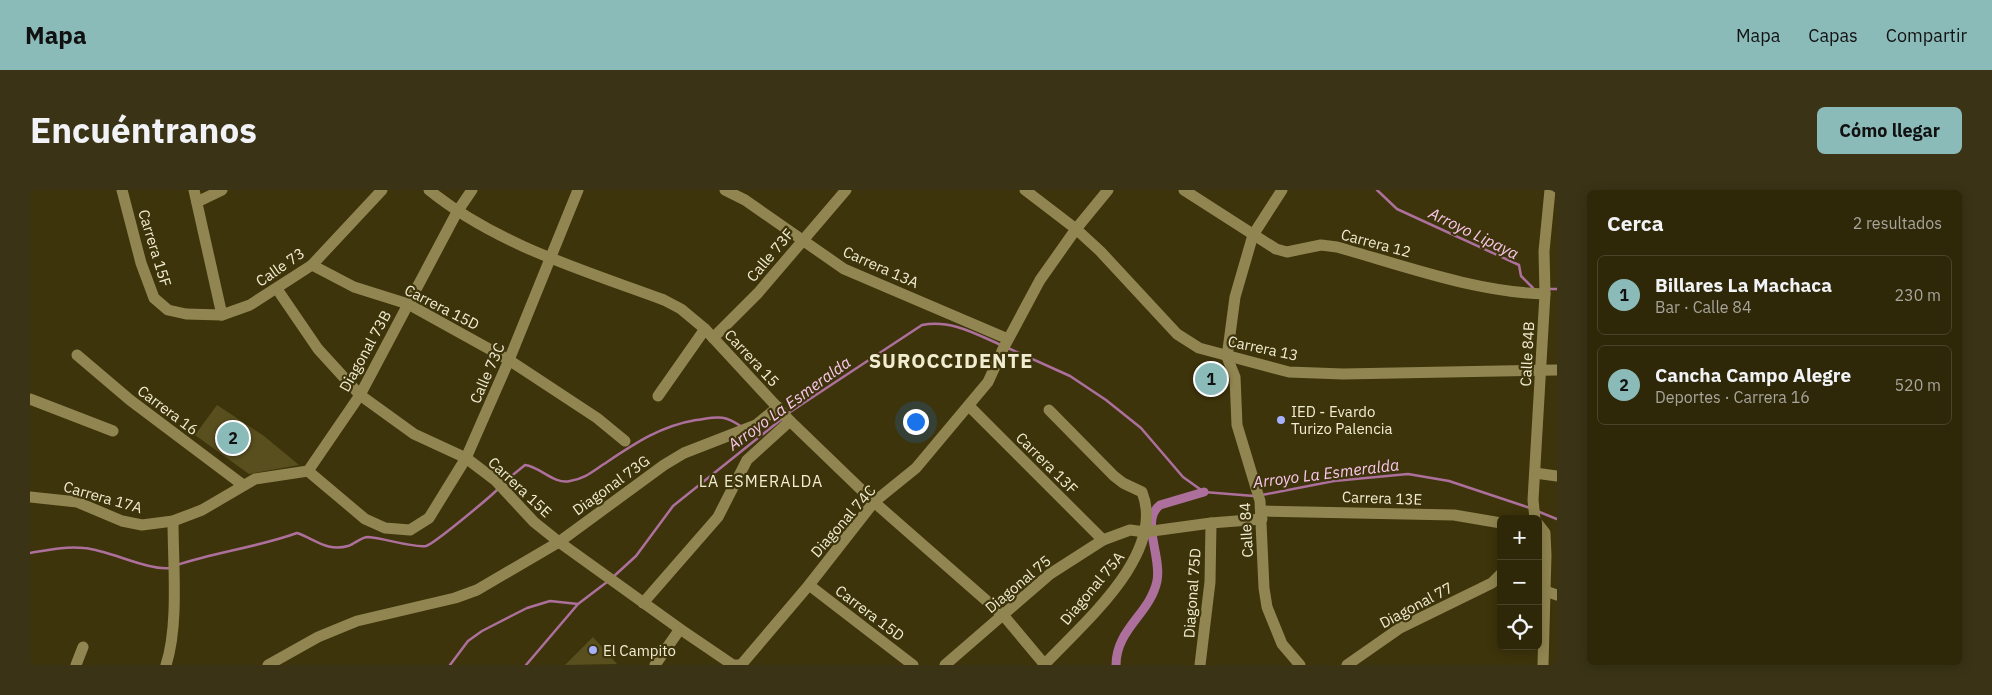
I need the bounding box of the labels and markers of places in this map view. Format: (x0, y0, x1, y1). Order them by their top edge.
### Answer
pin: 1 (1195, 360, 1227, 398)
place label: IED - Evardo Turizo Palencia (1291, 402, 1392, 438)
marker: IED - Evardo Turizo Palencia (1275, 414, 1287, 426)
pin: 2 (217, 419, 249, 457)
place label: El Campito (603, 641, 676, 660)
marker: El Campito (587, 644, 599, 656)

